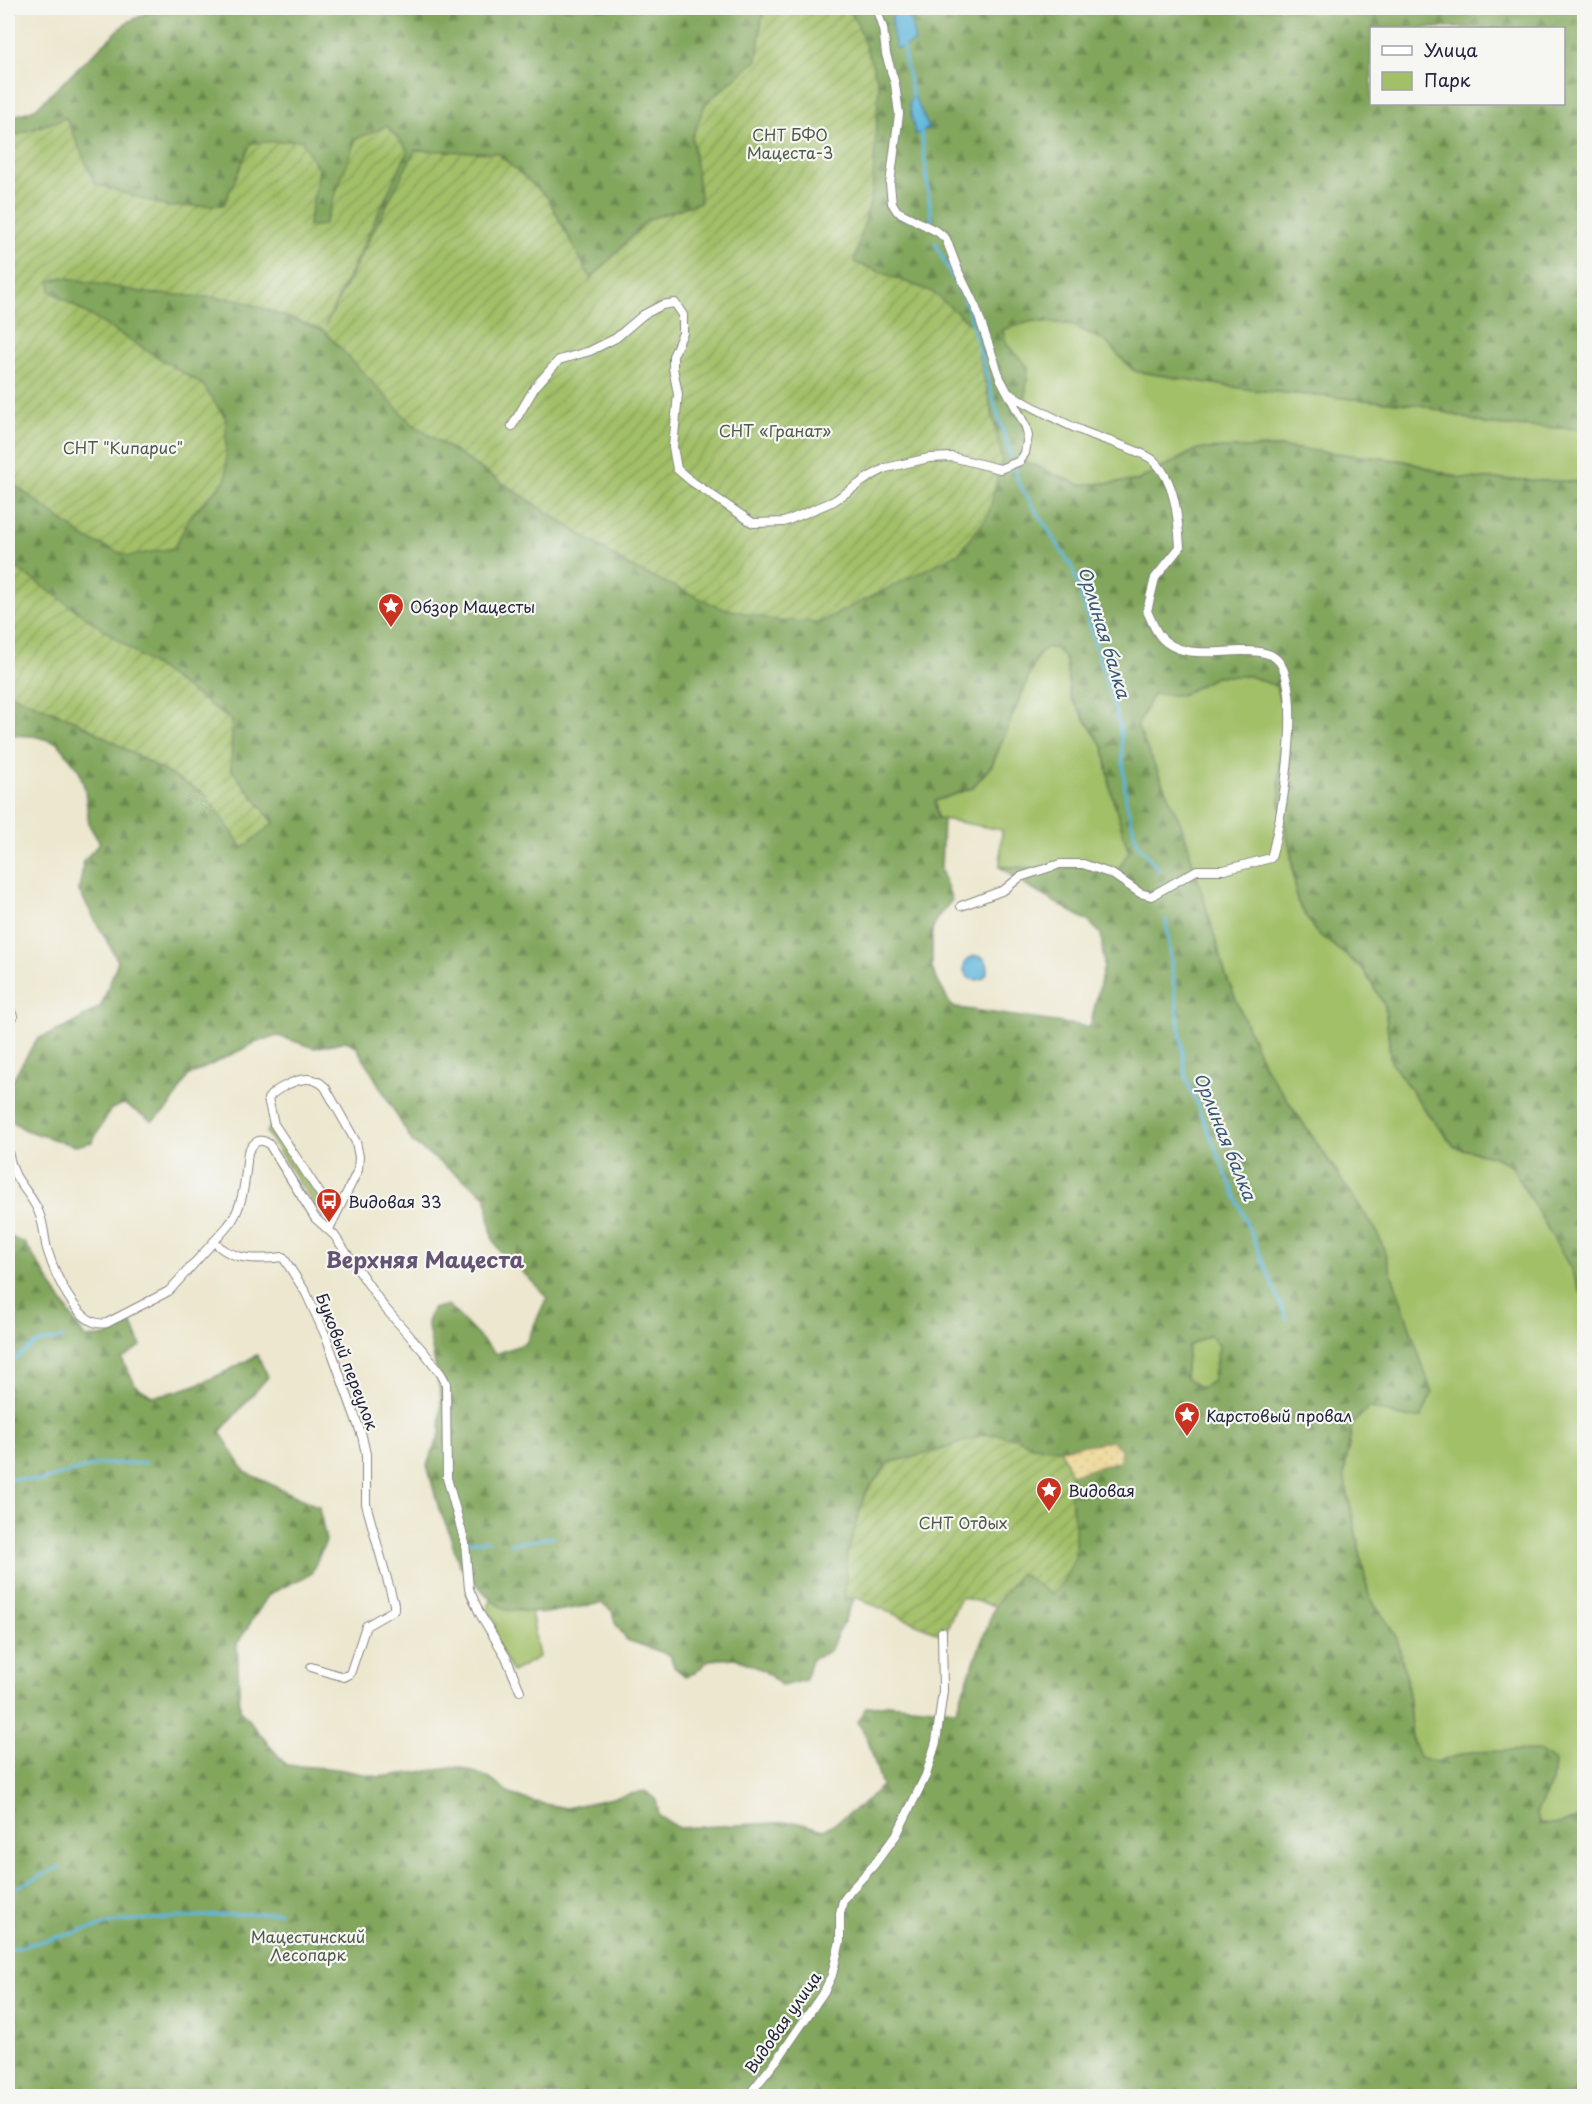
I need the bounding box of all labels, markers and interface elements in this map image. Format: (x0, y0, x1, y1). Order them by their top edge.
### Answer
legend (1370, 27, 1565, 105)
text: Улица (1424, 36, 1478, 63)
text: Парк (1424, 66, 1471, 93)
park label: СНТ БФО Мацеста-3 (747, 122, 833, 164)
park label: СНТ «Гранат» (719, 418, 831, 442)
park label: СНТ "Кипарис" (63, 435, 183, 459)
water label: Орлиная балка (1072, 563, 1138, 702)
place icon: Обзор Мацесты (376, 591, 406, 629)
place label: Обзор Мацесты (410, 594, 535, 618)
water label: Орлиная балка (1188, 1068, 1264, 1205)
bus stop icon: Видовая 33 (314, 1186, 344, 1224)
place label: Видовая 33 (348, 1189, 442, 1213)
district label: Верхняя Мацеста (325, 1242, 525, 1275)
street label: Буковый переулок (311, 1289, 385, 1434)
place icon: Карстовый провал (1172, 1400, 1202, 1438)
place label: Карстовый провал (1206, 1403, 1352, 1427)
place icon: Видовая (1034, 1475, 1064, 1513)
place label: Видовая (1068, 1478, 1135, 1502)
park label: СНТ Отдых (919, 1510, 1007, 1534)
park label: Мацестинский Лесопарк (251, 1924, 365, 1966)
street label: Видовая улица (738, 1966, 826, 2078)

